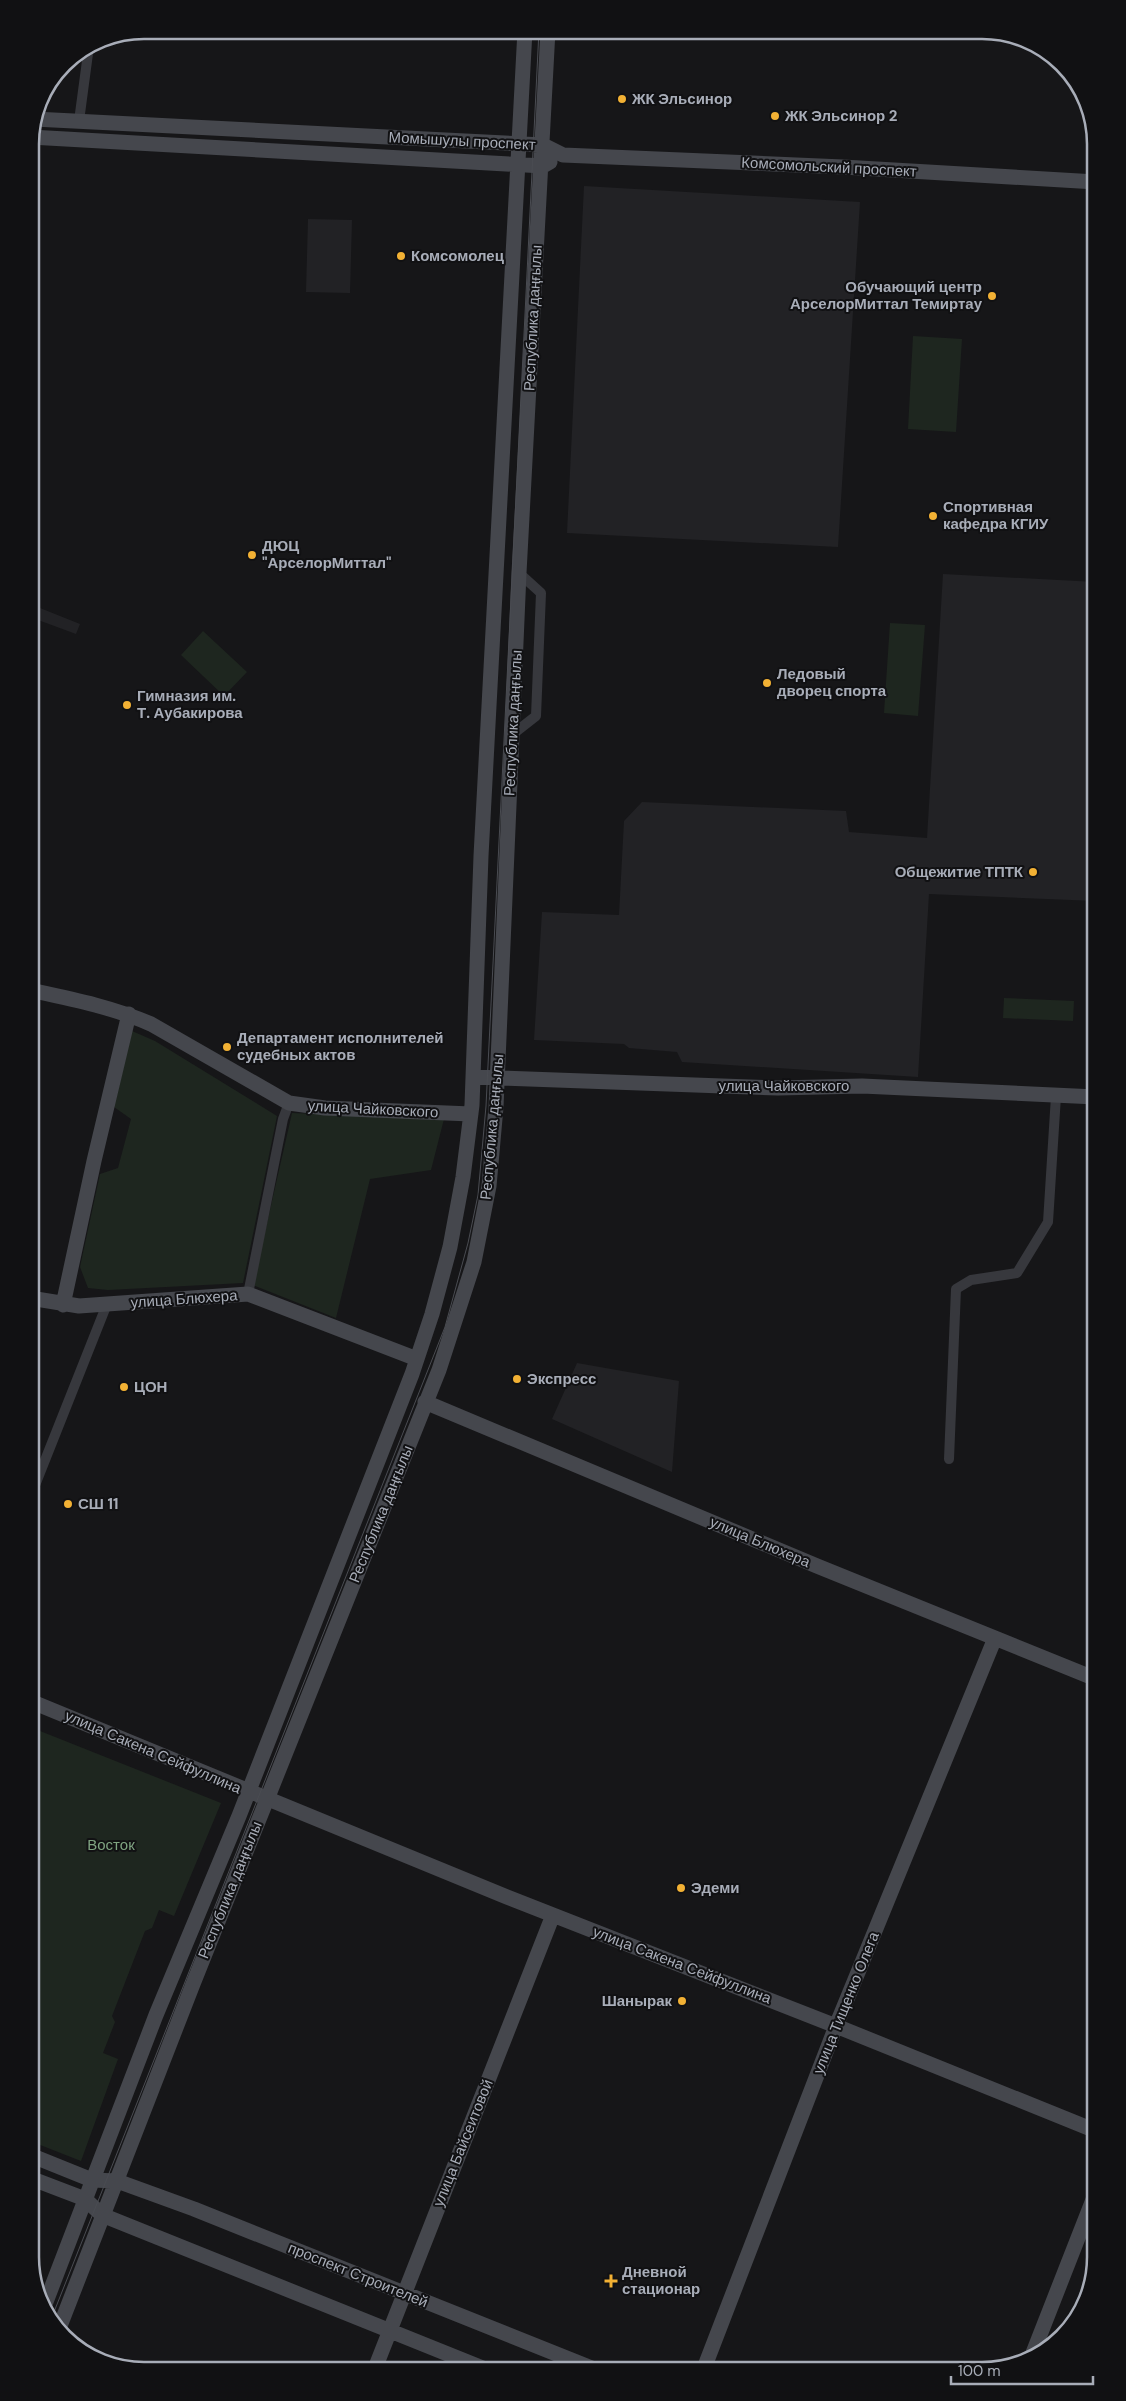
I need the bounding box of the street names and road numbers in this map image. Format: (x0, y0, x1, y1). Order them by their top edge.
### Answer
street label: Момышулы проспект (388, 127, 536, 155)
street label: Комсомольский проспект (741, 152, 917, 182)
street label: Республика даңғылы (519, 244, 547, 392)
street label: Республика даңғылы (499, 649, 527, 797)
street label: Республика даңғылы (476, 1053, 508, 1201)
street label: улица Чайковского (719, 1076, 849, 1096)
street label: улица Чайковского (307, 1096, 439, 1122)
street label: улица Блюхера (130, 1285, 239, 1313)
street label: Республика даңғылы (344, 1442, 418, 1586)
street label: улица Блюхера (707, 1512, 814, 1572)
street label: улица Сакена Сейфуллина (62, 1706, 245, 1799)
street label: Республика даңғылы (193, 1818, 267, 1962)
street label: улица Сакена Сейфуллина (590, 1922, 775, 2009)
street label: улица Тищенко Олега (808, 1928, 884, 2077)
street label: улица Байсеитовой (428, 2076, 498, 2210)
street label: проспект Строителей (285, 2238, 431, 2312)

